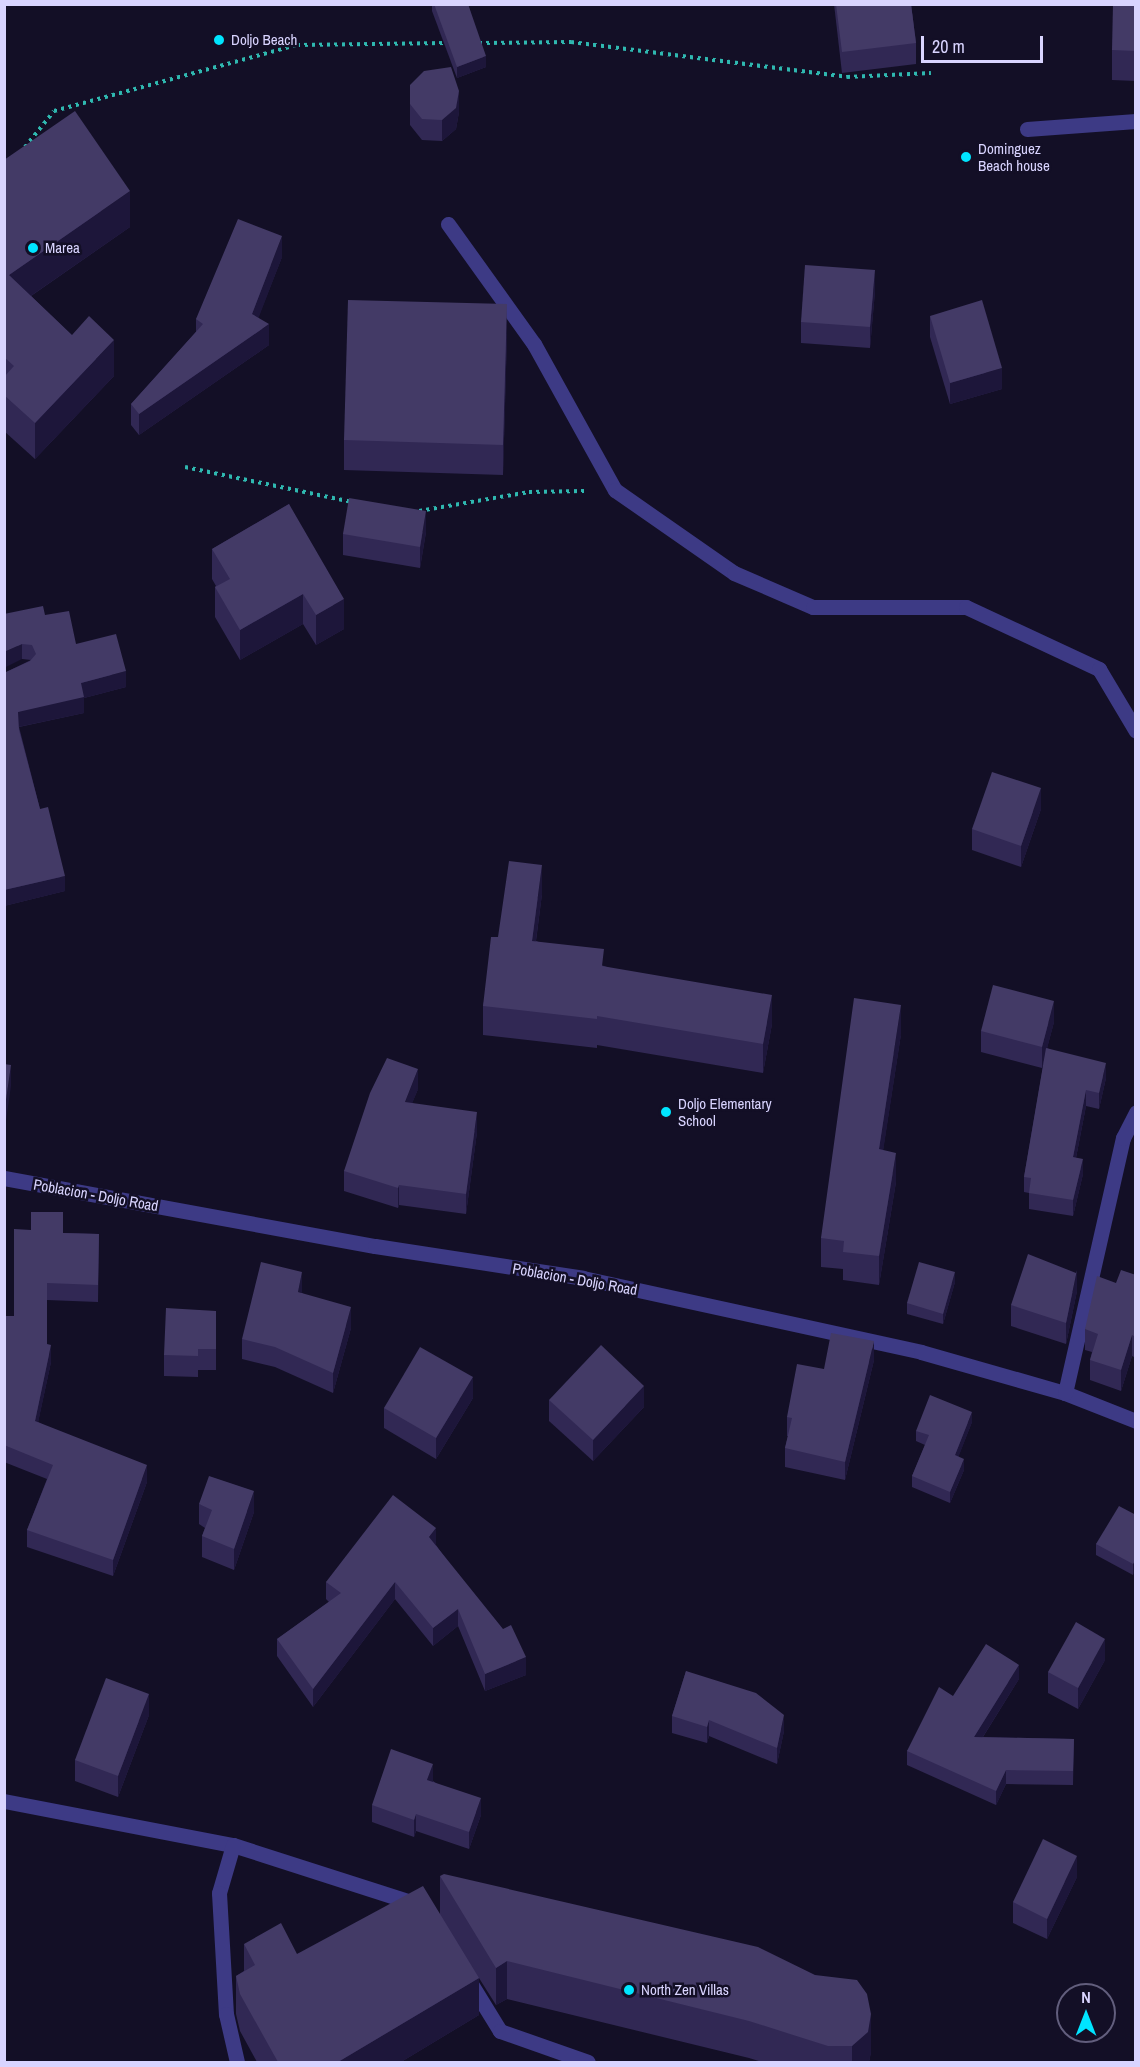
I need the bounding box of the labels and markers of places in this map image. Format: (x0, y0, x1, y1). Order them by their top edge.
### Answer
place label: Doljo Beach (231, 31, 297, 49)
marker: Doljo Beach (212, 33, 226, 47)
place label: Dominguez Beach house (978, 139, 1050, 174)
marker: Dominguez Beach house (959, 150, 973, 164)
place label: Marea (45, 239, 80, 257)
marker: Marea (26, 241, 40, 255)
place label: Doljo Elementary School (678, 1094, 772, 1129)
marker: Doljo Elementary School (659, 1105, 673, 1119)
place label: North Zen Villas (641, 1981, 729, 1999)
marker: North Zen Villas (622, 1983, 636, 1997)

